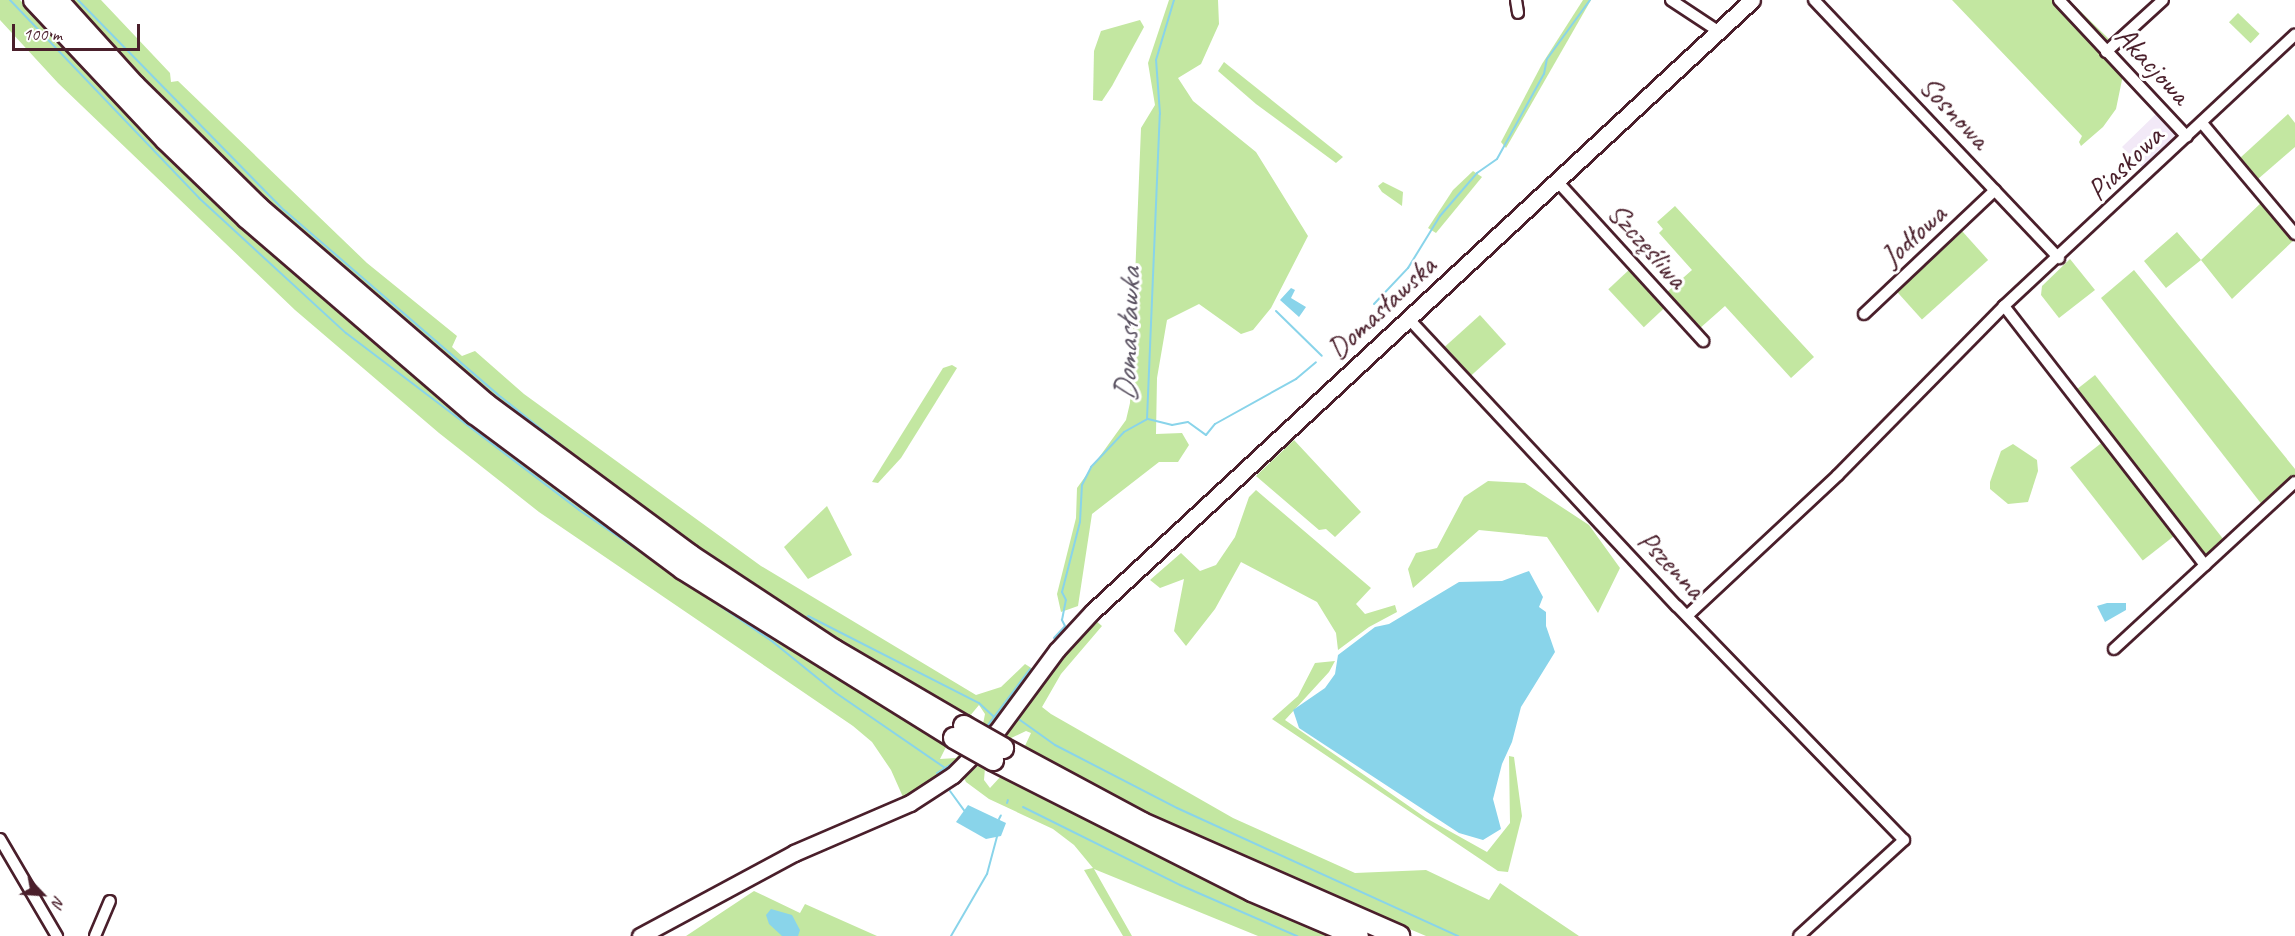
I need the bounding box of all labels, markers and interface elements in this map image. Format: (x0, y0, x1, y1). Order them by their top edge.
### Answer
scale bar (15, 12, 142, 50)
street label: Akacjowa (2108, 18, 2198, 112)
text: 100 m (23, 23, 62, 45)
street label: Sosnowa (1912, 68, 1998, 156)
street label: Piaskowa (2079, 118, 2171, 208)
street label: Szczęśliwa (1600, 195, 1696, 295)
street label: Jodłowa (1873, 196, 1953, 274)
street label: Domasławska (1319, 248, 1443, 366)
water label: Domasławka (1106, 268, 1150, 402)
street label: Pszenna (1631, 522, 1713, 606)
north arrow (12, 864, 72, 924)
text: N (47, 893, 69, 910)

